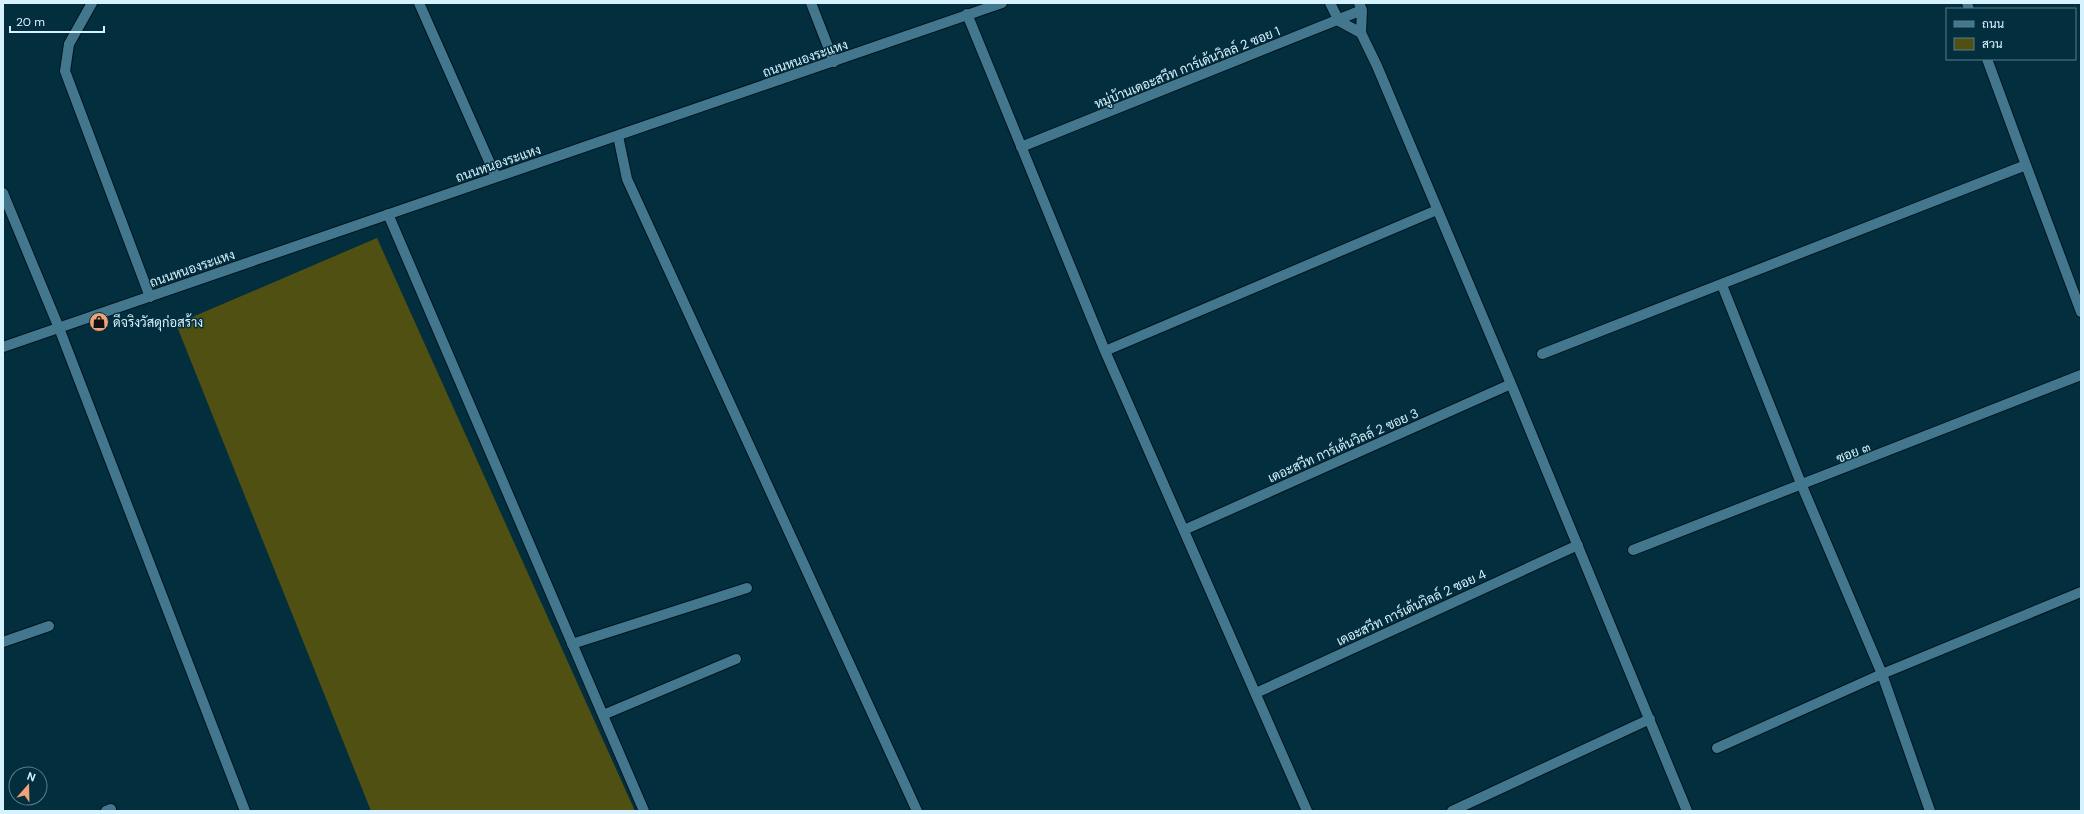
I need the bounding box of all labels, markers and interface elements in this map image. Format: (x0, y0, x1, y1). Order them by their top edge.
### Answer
scale bar (10, 8, 104, 34)
legend (1946, 8, 2076, 60)
text: 20 m (16, 14, 45, 30)
text: ถนน (1982, 16, 2005, 32)
street label: หมู่บ้านเดอะสวีท การ์เด้นวิลล์ 2 ซอย 1 (1092, 21, 1283, 113)
street label: ถนนหนองระแหง (760, 36, 850, 81)
text: สวน (1982, 36, 2003, 52)
street label: ถนนหนองระแหง (453, 141, 543, 186)
street label: ถนนหนองระแหง (147, 246, 237, 291)
shop icon: ดีจริงวัสดุก่อสร้าง (88, 311, 110, 333)
place label: ดีจริงวัสดุก่อสร้าง (113, 313, 203, 332)
street label: เดอะสวีท การ์เด้นวิลล์ 2 ซอย 3 (1265, 404, 1421, 486)
street label: ซอย ๓ (1834, 438, 1873, 467)
street label: เดอะสวีท การ์เด้นวิลล์ 2 ซอย 4 (1333, 564, 1489, 650)
north arrow (8, 766, 48, 806)
text: N (25, 769, 38, 785)

